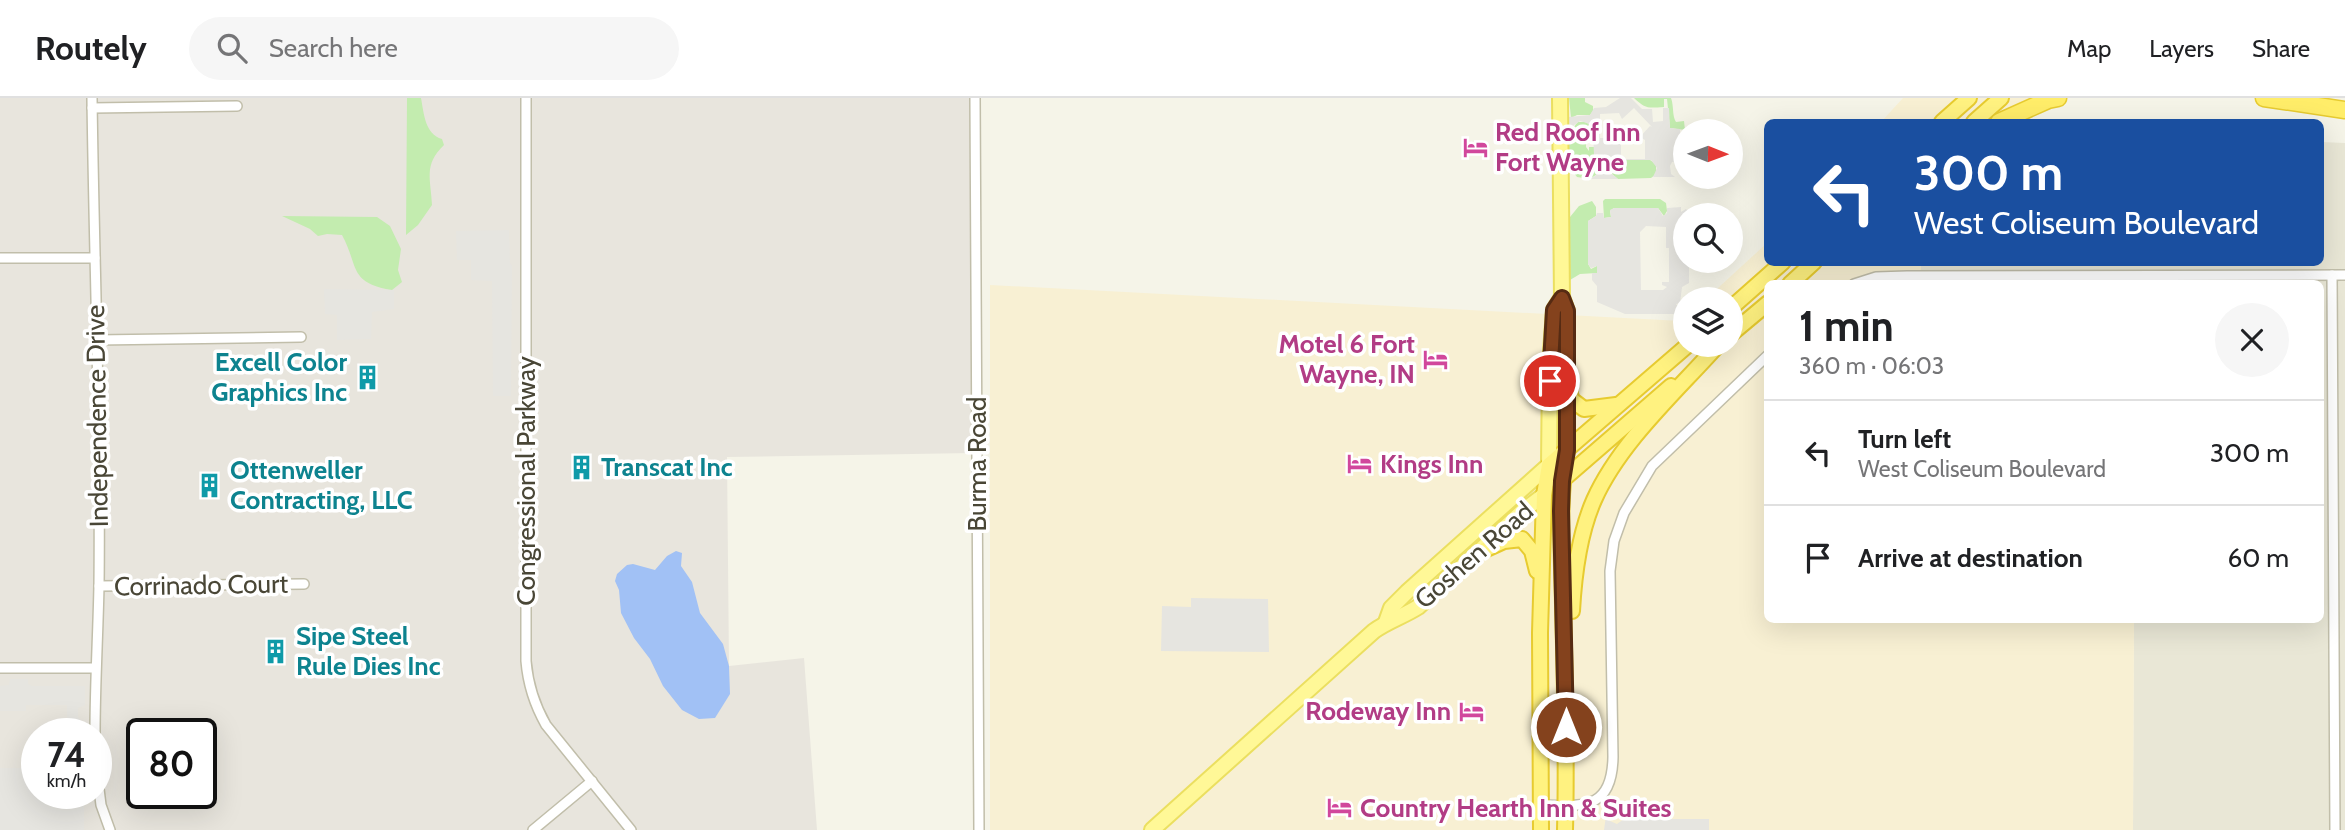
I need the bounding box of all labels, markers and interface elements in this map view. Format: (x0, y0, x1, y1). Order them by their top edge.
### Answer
search box (189, 17, 679, 80)
text: Routely (35, 28, 147, 68)
icon: search (213, 29, 251, 67)
text: Search here (269, 32, 398, 64)
text: Map (2067, 34, 2111, 63)
text: Layers (2149, 34, 2214, 63)
text: Share (2252, 34, 2310, 63)
place label: Red Roof Inn Fort Wayne (1495, 116, 1641, 178)
north arrow (1673, 119, 1743, 189)
map controls (1673, 119, 1743, 357)
hotel icon: Red Roof Inn Fort Wayne (1461, 133, 1489, 161)
text: 300 m (1914, 143, 2063, 202)
icon: left (1799, 147, 1890, 238)
button: search (1673, 203, 1743, 273)
text: West Coliseum Boulevard (1914, 203, 2259, 242)
button: layers (1673, 287, 1743, 357)
text: 1 min (1799, 300, 1894, 352)
button: close (2215, 303, 2289, 377)
street label: Independence Drive (79, 305, 115, 527)
place label: Motel 6 Fort Wayne, IN (1278, 328, 1415, 390)
hotel icon: Motel 6 Fort Wayne, IN (1421, 345, 1449, 373)
place label: Excell Color Graphics Inc (211, 346, 347, 408)
pin (1520, 351, 1580, 411)
text: 360 m · 06:03 (1799, 352, 1944, 380)
street label: Congressional Parkway (510, 356, 542, 606)
icon: arrive (1531, 362, 1569, 400)
building icon: Excell Color Graphics Inc (353, 363, 381, 391)
street label: Burma Road (961, 397, 993, 531)
text: Turn left (1858, 423, 1951, 455)
icon: left (1799, 434, 1837, 472)
text: 300 m (2210, 437, 2289, 469)
place label: Kings Inn (1380, 448, 1483, 480)
hotel icon: Kings Inn (1346, 450, 1374, 478)
place label: Transcat Inc (601, 451, 733, 483)
building icon: Transcat Inc (567, 453, 595, 481)
place label: Ottenweller Contracting, LLC (230, 454, 413, 516)
text: West Coliseum Boulevard (1858, 455, 2106, 483)
building icon: Ottenweller Contracting, LLC (196, 471, 224, 499)
street label: Goshen Road (1408, 495, 1540, 615)
icon: arrive (1799, 539, 1837, 577)
text: Arrive at destination (1858, 542, 2083, 574)
text: 60 m (2227, 542, 2289, 574)
street label: Corrinado Court (114, 567, 289, 603)
place label: Sipe Steel Rule Dies Inc (296, 620, 441, 682)
building icon: Sipe Steel Rule Dies Inc (262, 637, 290, 665)
position arrow (1529, 690, 1603, 764)
place label: Rodeway Inn (1305, 695, 1451, 727)
hotel icon: Rodeway Inn (1457, 697, 1485, 725)
speed limit sign: 80 (126, 718, 217, 809)
text: 74 (47, 733, 86, 776)
text: km/h (47, 770, 86, 792)
place label: Country Hearth Inn & Suites (1360, 792, 1672, 824)
hotel icon: Country Hearth Inn & Suites (1326, 794, 1354, 822)

